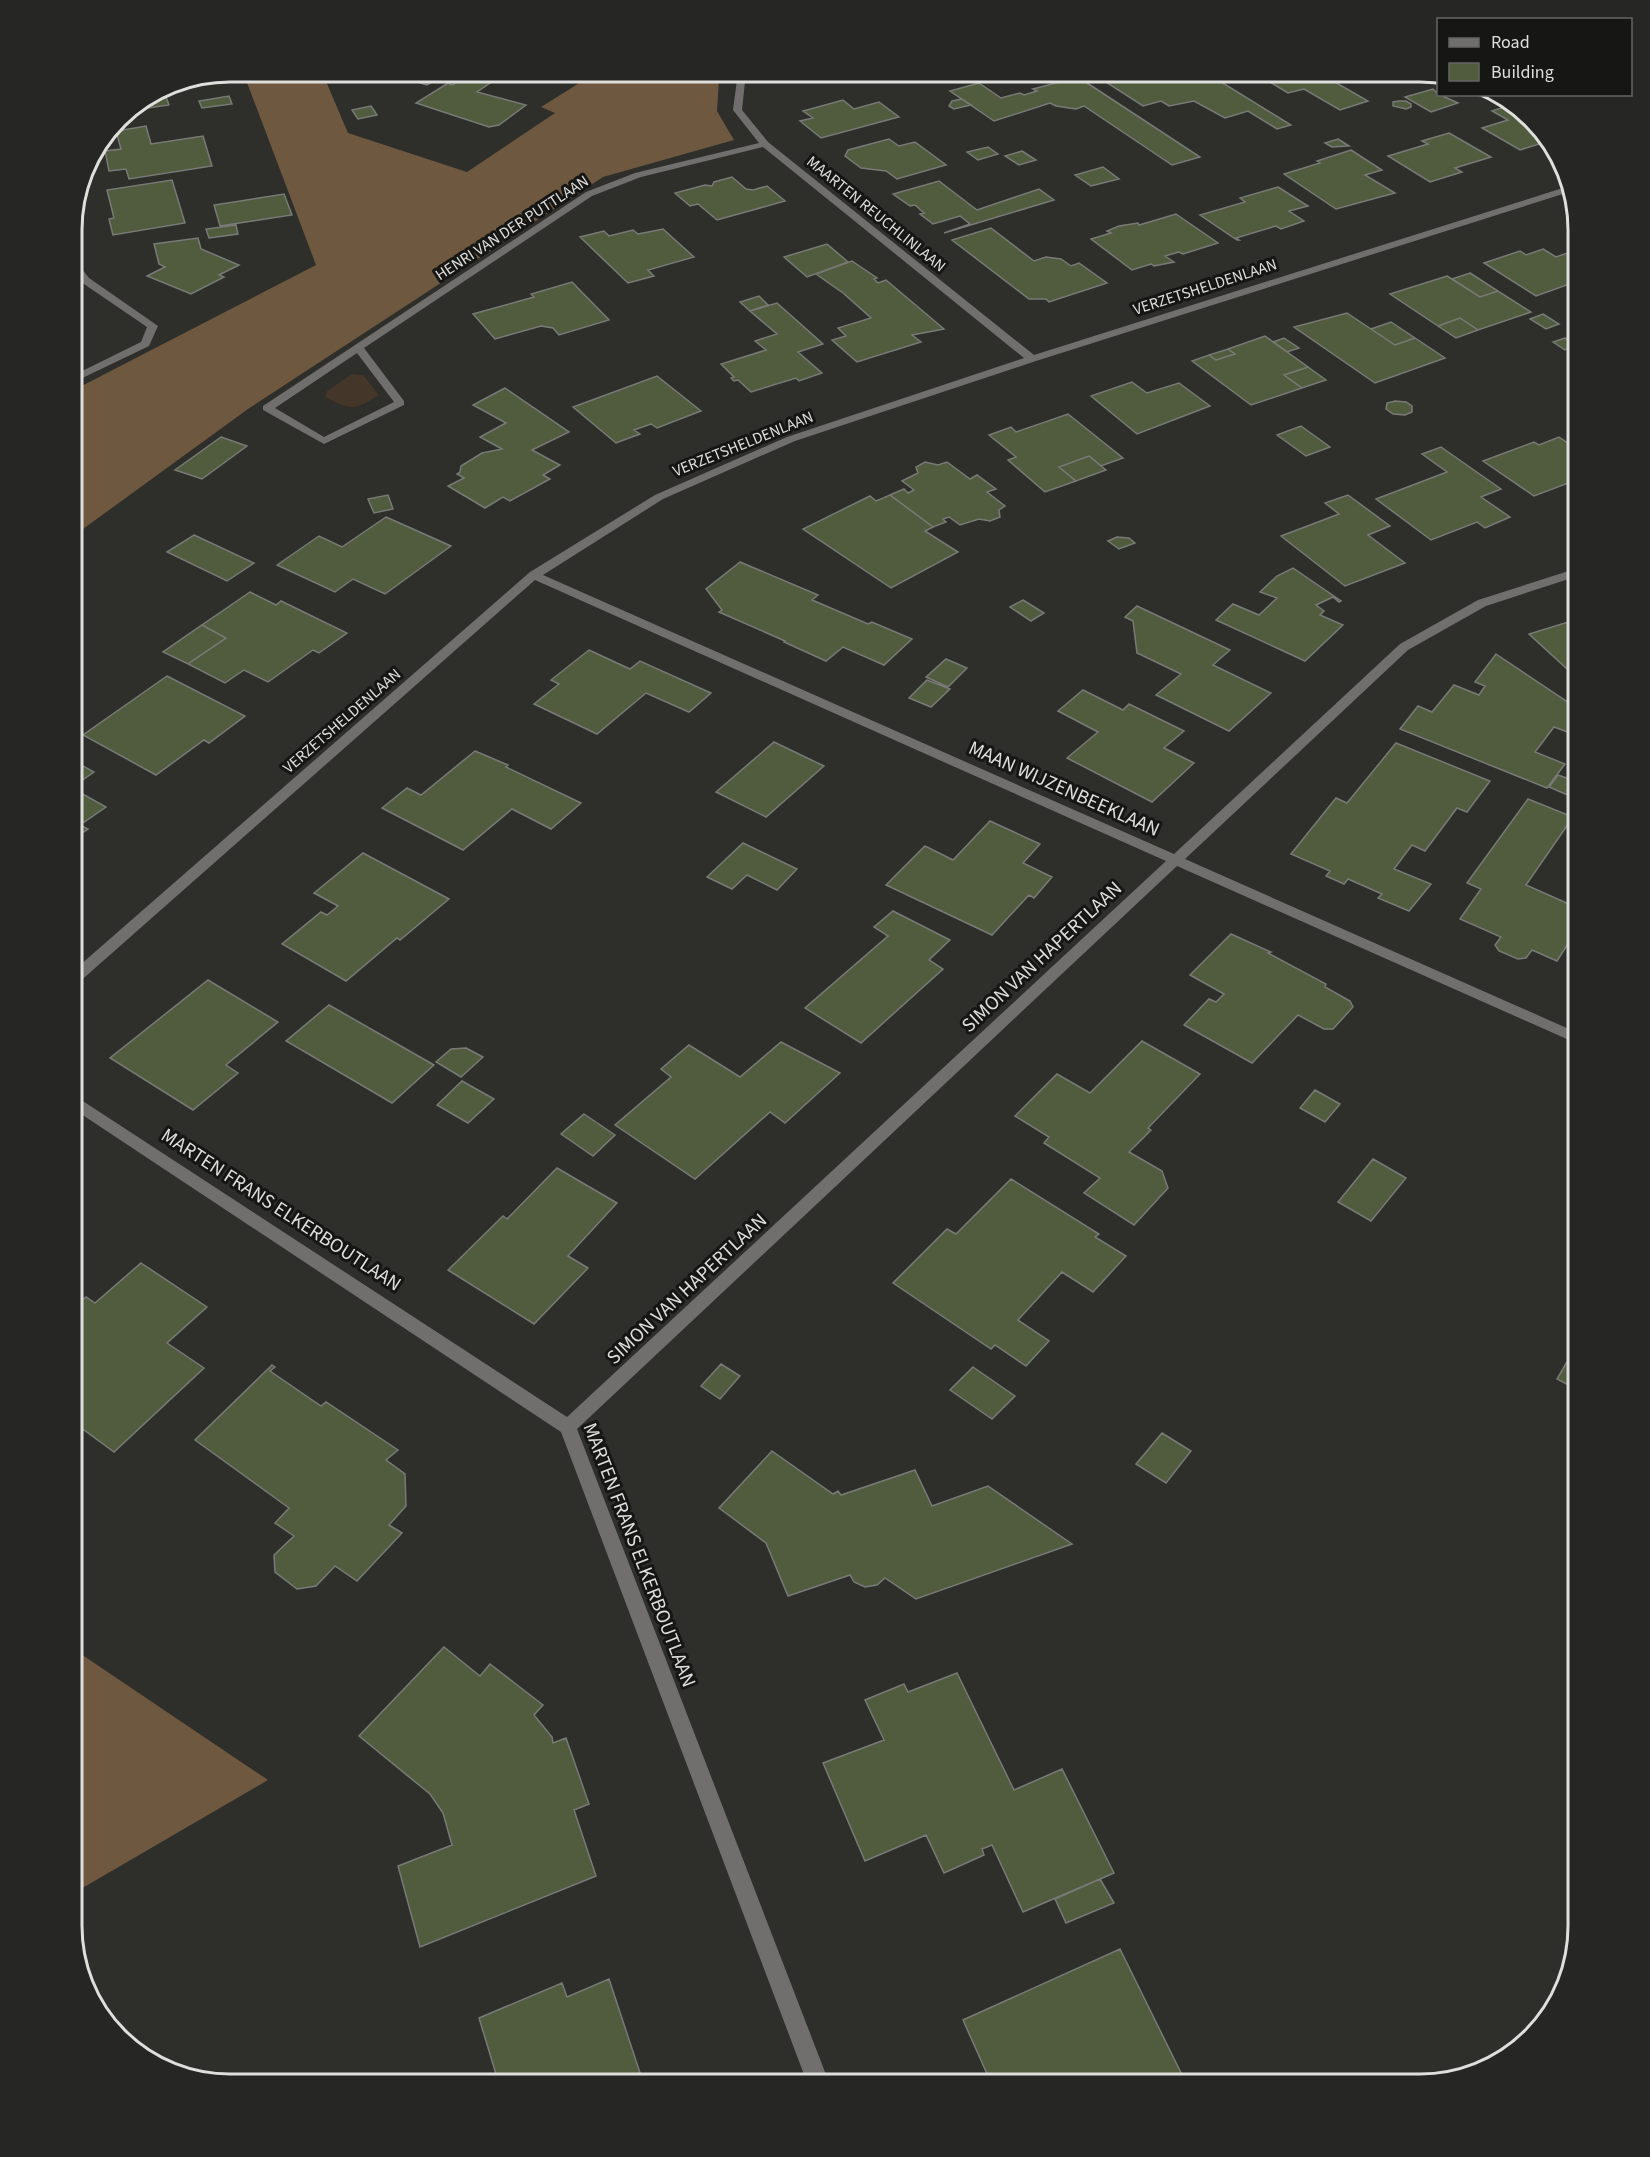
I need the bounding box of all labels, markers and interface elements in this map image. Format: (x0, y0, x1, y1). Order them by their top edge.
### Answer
legend (1437, 18, 1632, 96)
text: Road (1491, 30, 1530, 55)
text: Building (1491, 60, 1554, 85)
street label: MAARTEN REUCHLINLAAN (802, 151, 950, 277)
street label: HENRI VAN DER PUTTLAAN (431, 170, 593, 286)
street label: VERZETSHELDENLAAN (1130, 253, 1280, 321)
street label: VERZETSHELDENLAAN (669, 406, 817, 482)
street label: VERZETSHELDENLAAN (278, 664, 406, 778)
street label: MAAN WIJZENBEEKLAAN (964, 734, 1164, 844)
street label: SIMON VAN HAPERTLAAN (956, 875, 1128, 1039)
street label: MARTEN FRANS ELKERBOUTLAAN (155, 1122, 407, 1298)
street label: SIMON VAN HAPERTLAAN (601, 1207, 773, 1371)
street label: MARTEN FRANS ELKERBOUTLAAN (576, 1419, 702, 1691)

